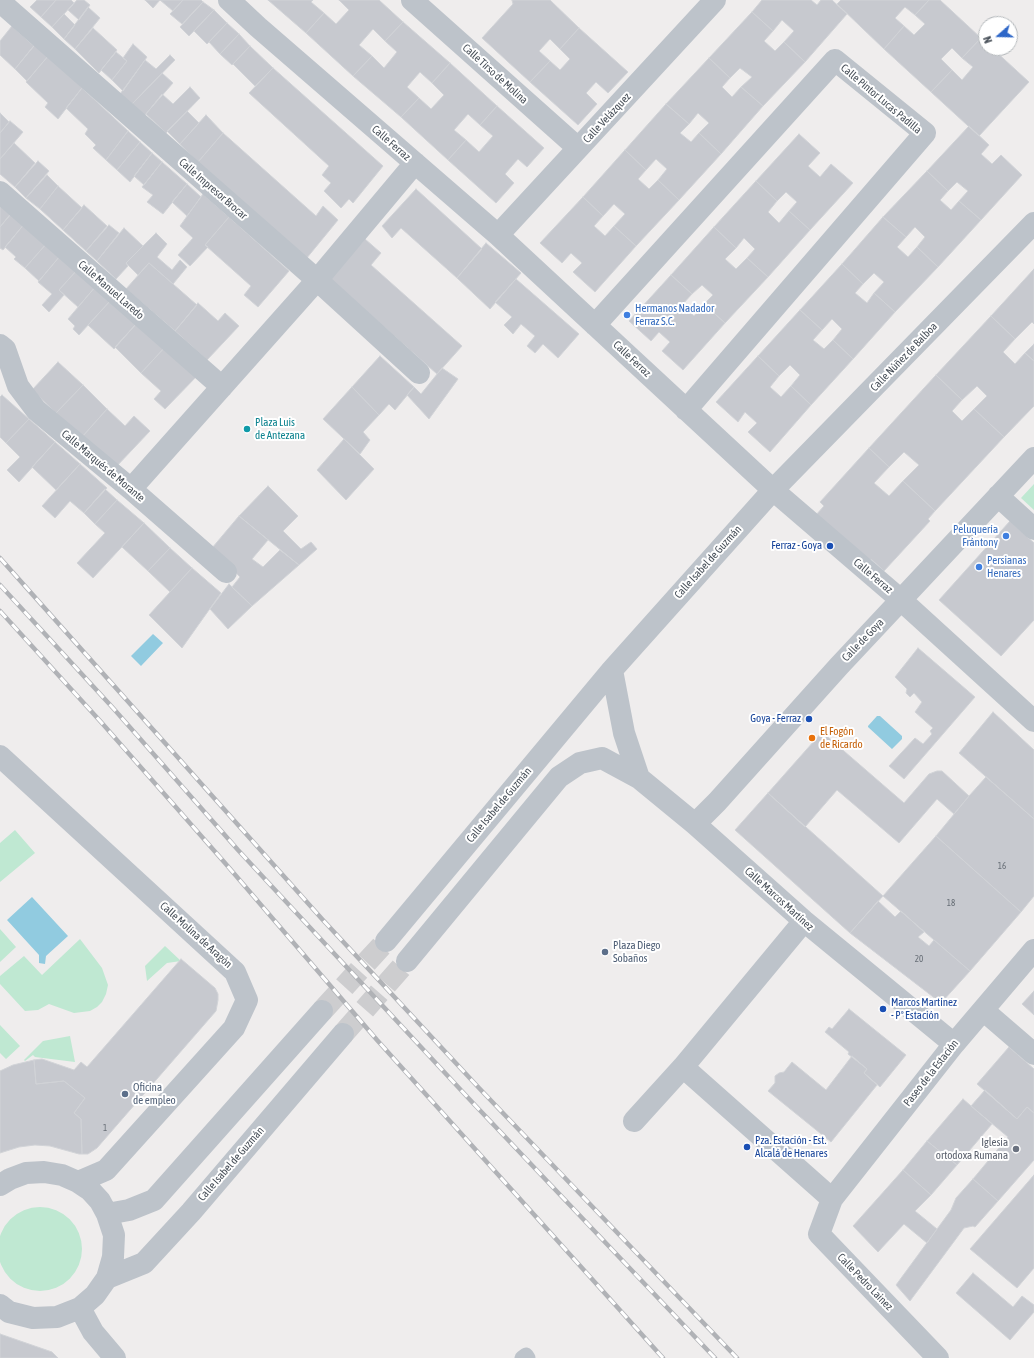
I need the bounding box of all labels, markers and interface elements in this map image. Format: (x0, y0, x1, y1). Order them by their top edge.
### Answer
north arrow (978, 16, 1018, 56)
text: N (981, 35, 994, 45)
street label: Calle Tirso de Molina (460, 41, 530, 107)
street label: Calle Pintor Lucas Padilla (838, 61, 924, 137)
street label: Calle Velázquez (580, 90, 634, 146)
street label: Calle Ferraz (369, 123, 413, 163)
street label: Calle Impresor Brocar (176, 156, 250, 222)
street label: Calle Manuel Laredo (75, 258, 147, 322)
place label: Hermanos Nadador Ferraz S.C. (635, 302, 714, 328)
marker: Hermanos Nadador Ferraz S.C. (622, 310, 632, 320)
street label: Calle Núñez de Balboa (868, 320, 940, 394)
street label: Calle Ferraz (610, 338, 654, 380)
place label: Plaza Luis de Antezana (255, 416, 305, 442)
marker: Plaza Luis de Antezana (242, 424, 252, 434)
street label: Calle Marqués de Morante (59, 427, 147, 505)
street label: Calle Isabel de Guzmán (672, 523, 744, 601)
place label: Peluquería Frántony (953, 523, 998, 549)
marker: Peluquería Frántony (1001, 531, 1011, 541)
place label: Ferraz - Goya (771, 539, 822, 553)
marker: Ferraz - Goya (825, 541, 835, 551)
place label: Persianas Henares (987, 554, 1026, 580)
street label: Calle Ferraz (851, 556, 895, 596)
marker: Persianas Henares (974, 562, 984, 572)
street label: Calle de Goya (839, 616, 887, 664)
place label: Goya - Ferraz (750, 712, 801, 726)
marker: Goya - Ferraz (804, 714, 814, 724)
place label: El Fogón de Ricardo (820, 725, 863, 751)
marker: El Fogón de Ricardo (807, 733, 817, 743)
street label: Calle Isabel de Guzmán (464, 765, 534, 845)
house number: 16 (998, 861, 1006, 871)
street label: Calle Marcos Martínez (742, 865, 816, 933)
house number: 18 (947, 898, 955, 908)
street label: Calle Molina de Aragón (157, 899, 235, 971)
place label: Plaza Diego Sobaños (613, 939, 660, 965)
marker: Plaza Diego Sobaños (600, 947, 610, 957)
house number: 20 (915, 954, 923, 964)
place label: Marcos Martínez - Pº Estación (891, 996, 957, 1022)
marker: Marcos Martínez - Pº Estación (878, 1004, 888, 1014)
street label: Paseo de la Estación (901, 1037, 961, 1109)
place label: Oficina de empleo (133, 1081, 176, 1107)
marker: Oficina de empleo (120, 1089, 130, 1099)
house number: 1 (103, 1123, 107, 1133)
street label: Calle Isabel de Guzmán (195, 1124, 267, 1204)
place label: Pza. Estación - Est. Alcalá de Henares (755, 1134, 828, 1160)
place label: Iglesia ortodoxa Rumana (936, 1136, 1008, 1162)
marker: Pza. Estación - Est. Alcalá de Henares (742, 1142, 752, 1152)
marker: Iglesia ortodoxa Rumana (1011, 1144, 1021, 1154)
street label: Calle Pedro Lainez (835, 1251, 895, 1313)

